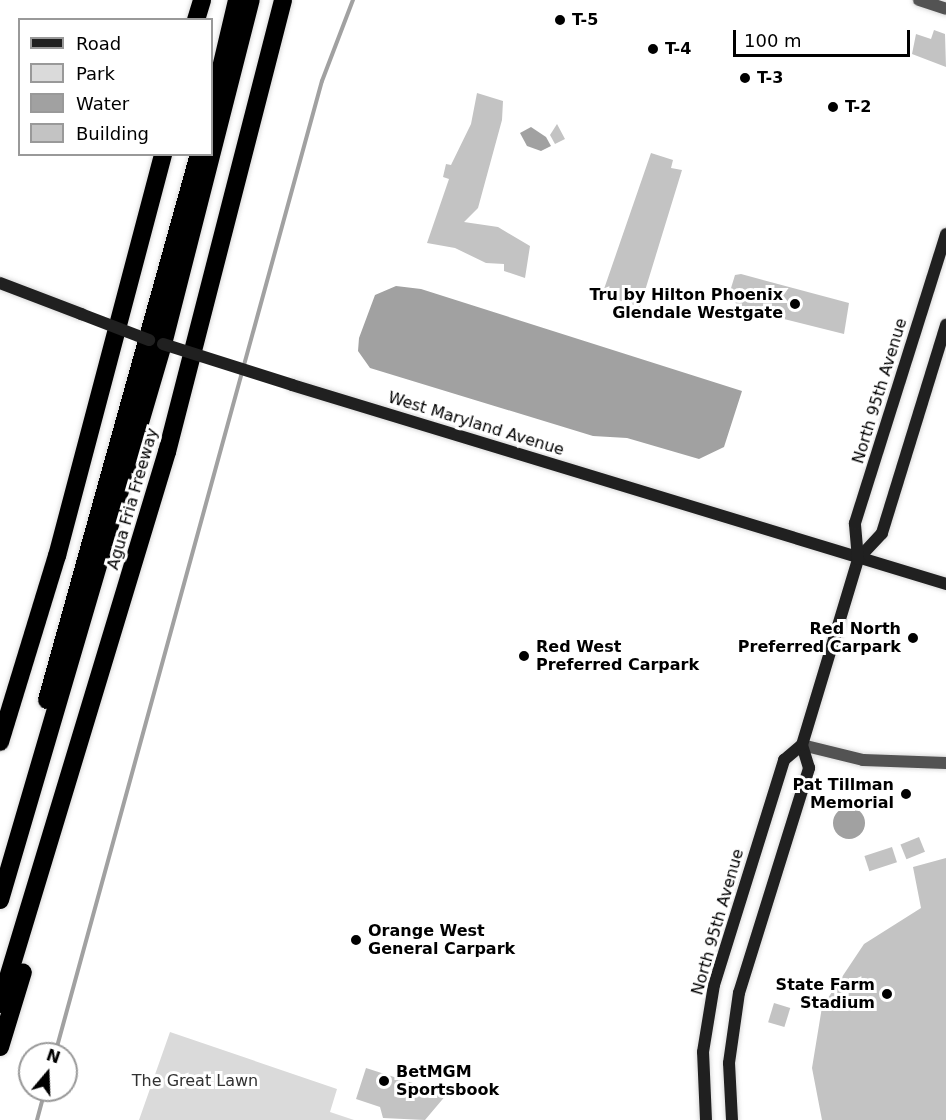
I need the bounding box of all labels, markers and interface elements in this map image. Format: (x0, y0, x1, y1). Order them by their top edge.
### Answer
place label: T-5 (572, 10, 598, 30)
marker: T-5 (553, 13, 567, 27)
legend (18, 18, 213, 156)
scale bar (736, 18, 913, 56)
text: 100 m (744, 30, 802, 51)
text: Road (76, 33, 121, 54)
place label: T-4 (665, 39, 691, 59)
marker: T-4 (646, 42, 660, 56)
text: Park (76, 63, 115, 84)
place label: T-3 (757, 68, 783, 88)
marker: T-3 (738, 71, 752, 85)
text: Water (76, 93, 129, 114)
place label: T-2 (845, 97, 871, 117)
marker: T-2 (826, 100, 840, 114)
text: Building (76, 123, 149, 144)
place label: Tru by Hilton Phoenix Glendale Westgate (589, 285, 783, 323)
marker: Tru by Hilton Phoenix Glendale Westgate (788, 297, 802, 311)
street label: North 95th Avenue (849, 316, 911, 466)
street label: West Maryland Avenue (386, 388, 566, 460)
street label: Agua Fria Freeway (104, 426, 162, 572)
place label: Red North Preferred Carpark (738, 619, 901, 657)
marker: Red North Preferred Carpark (906, 631, 920, 645)
place label: Red West Preferred Carpark (536, 637, 699, 675)
marker: Red West Preferred Carpark (517, 649, 531, 663)
place label: Pat Tillman Memorial (792, 775, 894, 813)
marker: Pat Tillman Memorial (899, 787, 913, 801)
street label: North 95th Avenue (688, 847, 748, 997)
place label: Orange West General Carpark (368, 921, 515, 959)
marker: Orange West General Carpark (349, 933, 363, 947)
place label: State Farm Stadium (776, 975, 875, 1013)
marker: State Farm Stadium (880, 987, 894, 1001)
north arrow (18, 1042, 78, 1102)
text: N (44, 1045, 63, 1068)
place label: BetMGM Sportsbook (396, 1062, 499, 1100)
park label: The Great Lawn (132, 1071, 258, 1091)
marker: BetMGM Sportsbook (377, 1074, 391, 1088)

